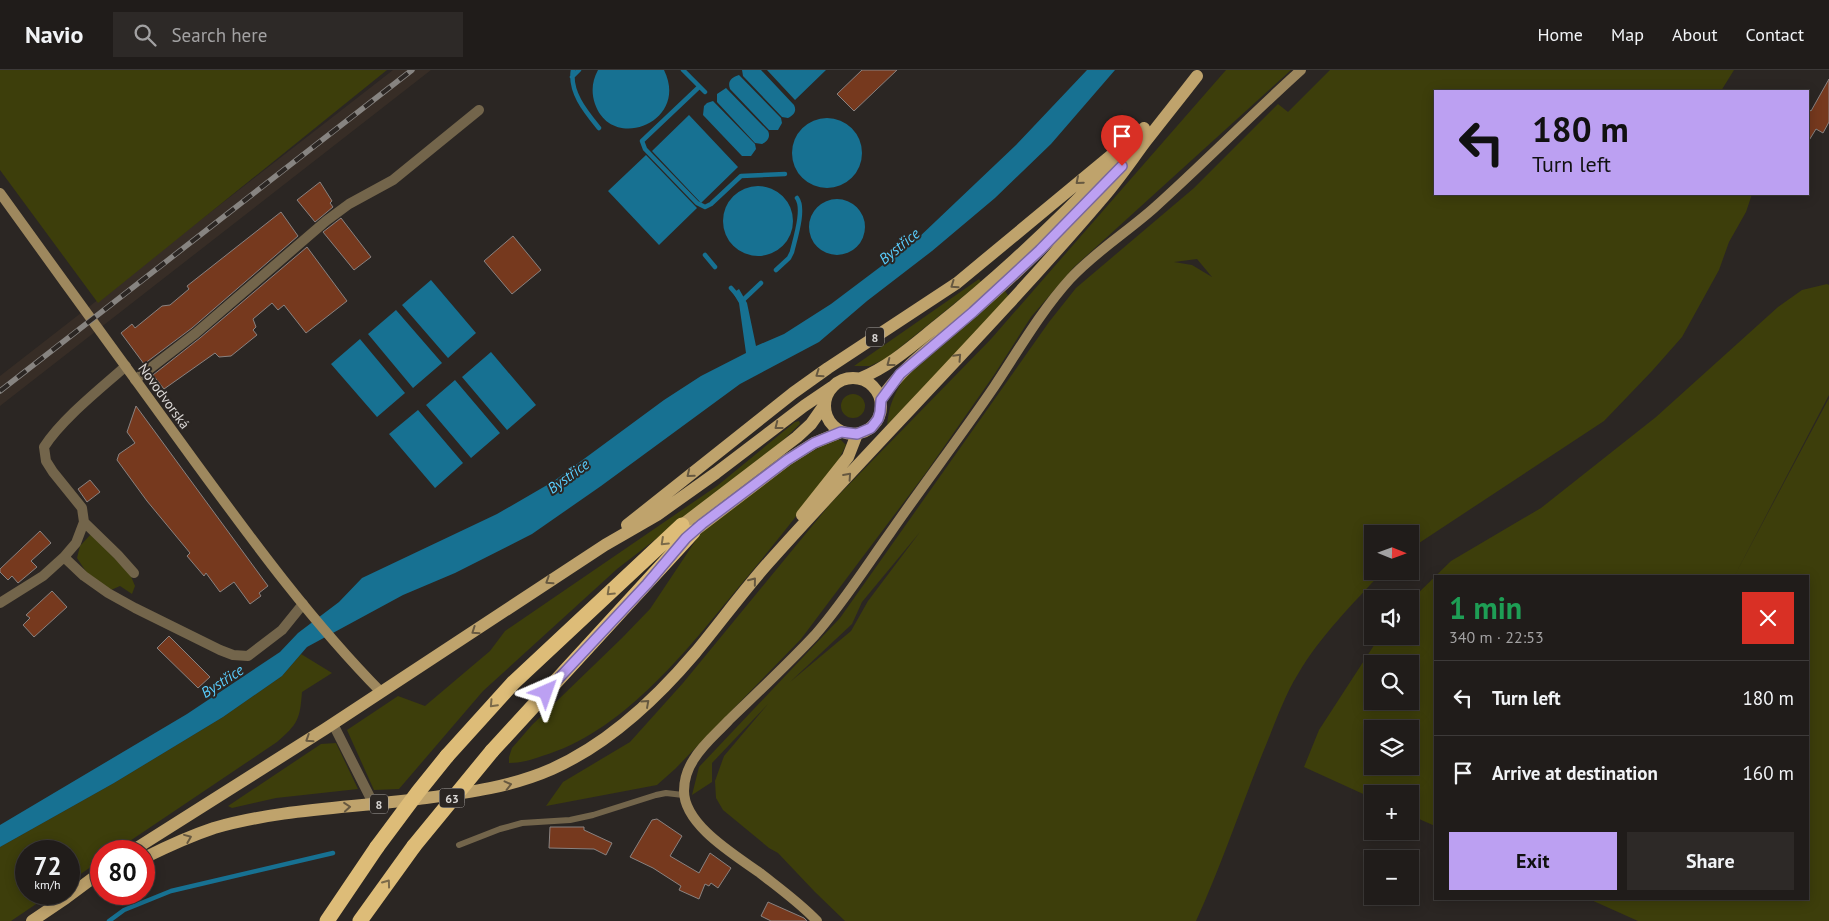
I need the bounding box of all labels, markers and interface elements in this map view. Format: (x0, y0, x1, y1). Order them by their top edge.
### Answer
search box (113, 12, 463, 57)
text: Navio (25, 19, 83, 50)
icon: search (131, 21, 159, 49)
text: Search here (171, 23, 267, 47)
text: Home (1537, 23, 1583, 46)
text: Map (1611, 23, 1644, 46)
text: About (1672, 23, 1718, 46)
text: Contact (1746, 23, 1804, 46)
text: 180 m (1532, 106, 1629, 152)
icon: left (1449, 110, 1514, 175)
pin (1101, 115, 1143, 166)
icon: arrive (1108, 122, 1136, 150)
text: Turn left (1532, 150, 1611, 178)
one-way arrow (1076, 176, 1085, 185)
water label: Bystřice (875, 224, 923, 268)
one-way arrow (950, 279, 960, 288)
road number: 8 (866, 328, 884, 346)
one-way arrow (952, 354, 961, 363)
one-way arrow (886, 357, 896, 366)
street label: Novodvorská (134, 360, 194, 432)
one-way arrow (815, 368, 824, 377)
one-way arrow (775, 420, 784, 429)
water label: Bystřice (543, 454, 593, 498)
one-way arrow (687, 469, 696, 478)
one-way arrow (842, 473, 851, 482)
north arrow (1364, 525, 1419, 580)
map controls (1364, 525, 1419, 905)
one-way arrow (661, 536, 670, 545)
one-way arrow (546, 575, 555, 585)
one-way arrow (748, 578, 757, 587)
one-way arrow (607, 586, 616, 595)
text: 1 min (1449, 588, 1522, 627)
button: sound (1364, 590, 1419, 645)
button: close (1742, 592, 1794, 644)
one-way arrow (471, 625, 480, 634)
text: 340 m · 22:53 (1449, 627, 1544, 647)
button: search (1364, 655, 1419, 710)
water label: Bystřice (197, 660, 247, 702)
position arrow (519, 665, 571, 717)
icon: left (1449, 684, 1477, 712)
text: Turn left (1492, 686, 1561, 710)
text: 180 m (1742, 686, 1794, 710)
one-way arrow (490, 699, 499, 708)
one-way arrow (641, 700, 650, 709)
button: layers (1364, 720, 1419, 775)
one-way arrow (306, 733, 315, 742)
icon: arrive (1449, 759, 1477, 787)
text: Arrive at destination (1492, 761, 1658, 785)
text: 160 m (1742, 761, 1794, 785)
one-way arrow (504, 780, 512, 791)
button: + (1364, 785, 1419, 840)
road number: 63 (440, 788, 464, 808)
road number: 8 (370, 794, 388, 814)
one-way arrow (343, 802, 351, 813)
button: Exit (1449, 832, 1617, 890)
button: Share (1627, 832, 1794, 890)
one-way arrow (183, 833, 192, 844)
speed limit sign: 80 (90, 840, 155, 905)
text: 72 (33, 850, 62, 882)
button: − (1364, 850, 1419, 905)
text: km/h (34, 877, 61, 892)
one-way arrow (381, 879, 390, 889)

